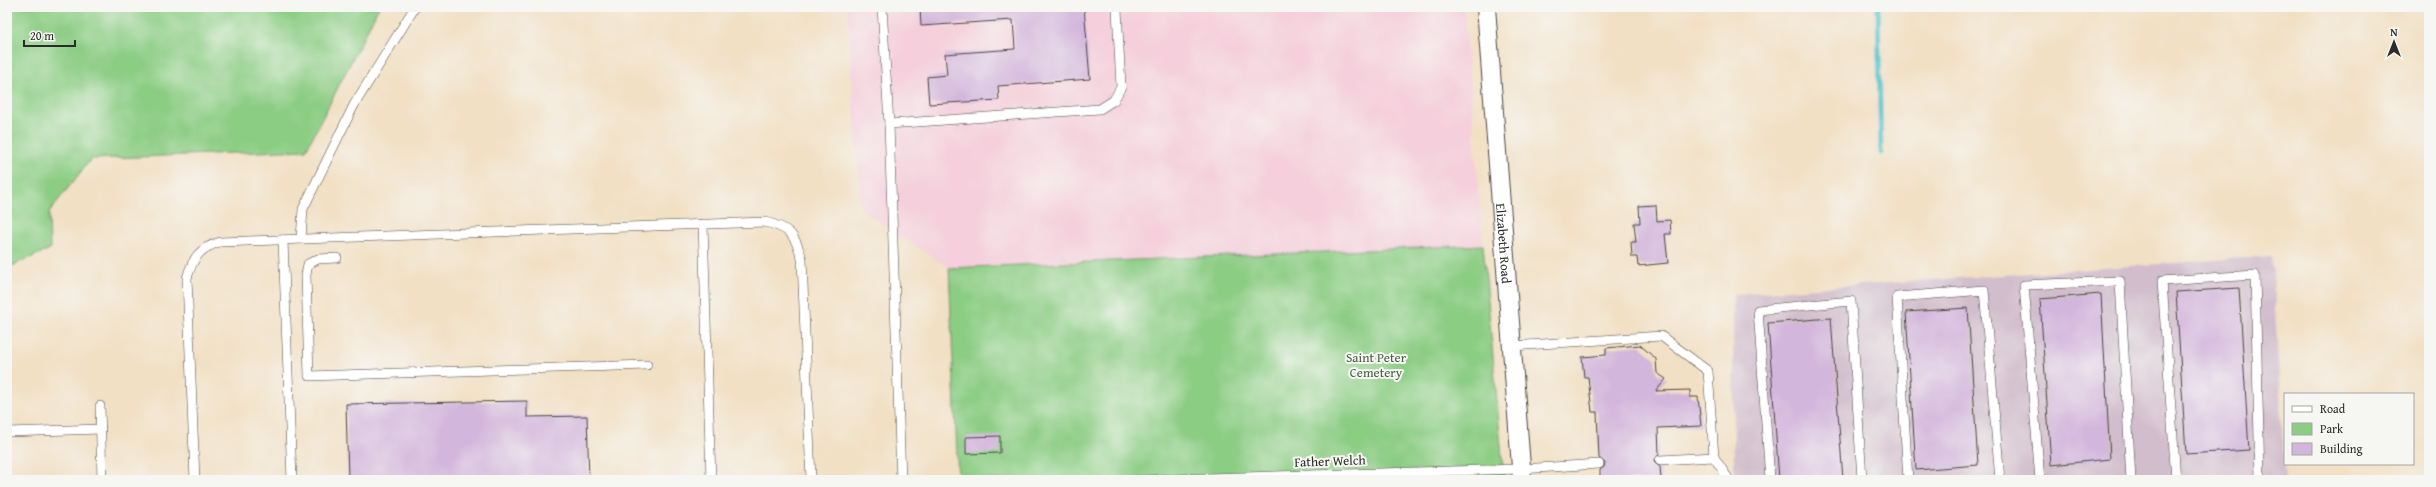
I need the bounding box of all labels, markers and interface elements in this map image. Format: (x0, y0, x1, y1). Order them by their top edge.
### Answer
scale bar (24, 22, 75, 48)
north arrow (2374, 22, 2414, 62)
text: N (2390, 24, 2398, 40)
text: 20 m (30, 27, 54, 44)
street label: Elizabeth Road (1491, 202, 1517, 284)
park label: Saint Peter Cemetery (1346, 348, 1407, 382)
legend (2284, 393, 2414, 465)
text: Road (2320, 400, 2346, 417)
text: Park (2320, 420, 2344, 437)
text: Building (2320, 440, 2363, 457)
street label: Father Welch (1294, 450, 1367, 472)

